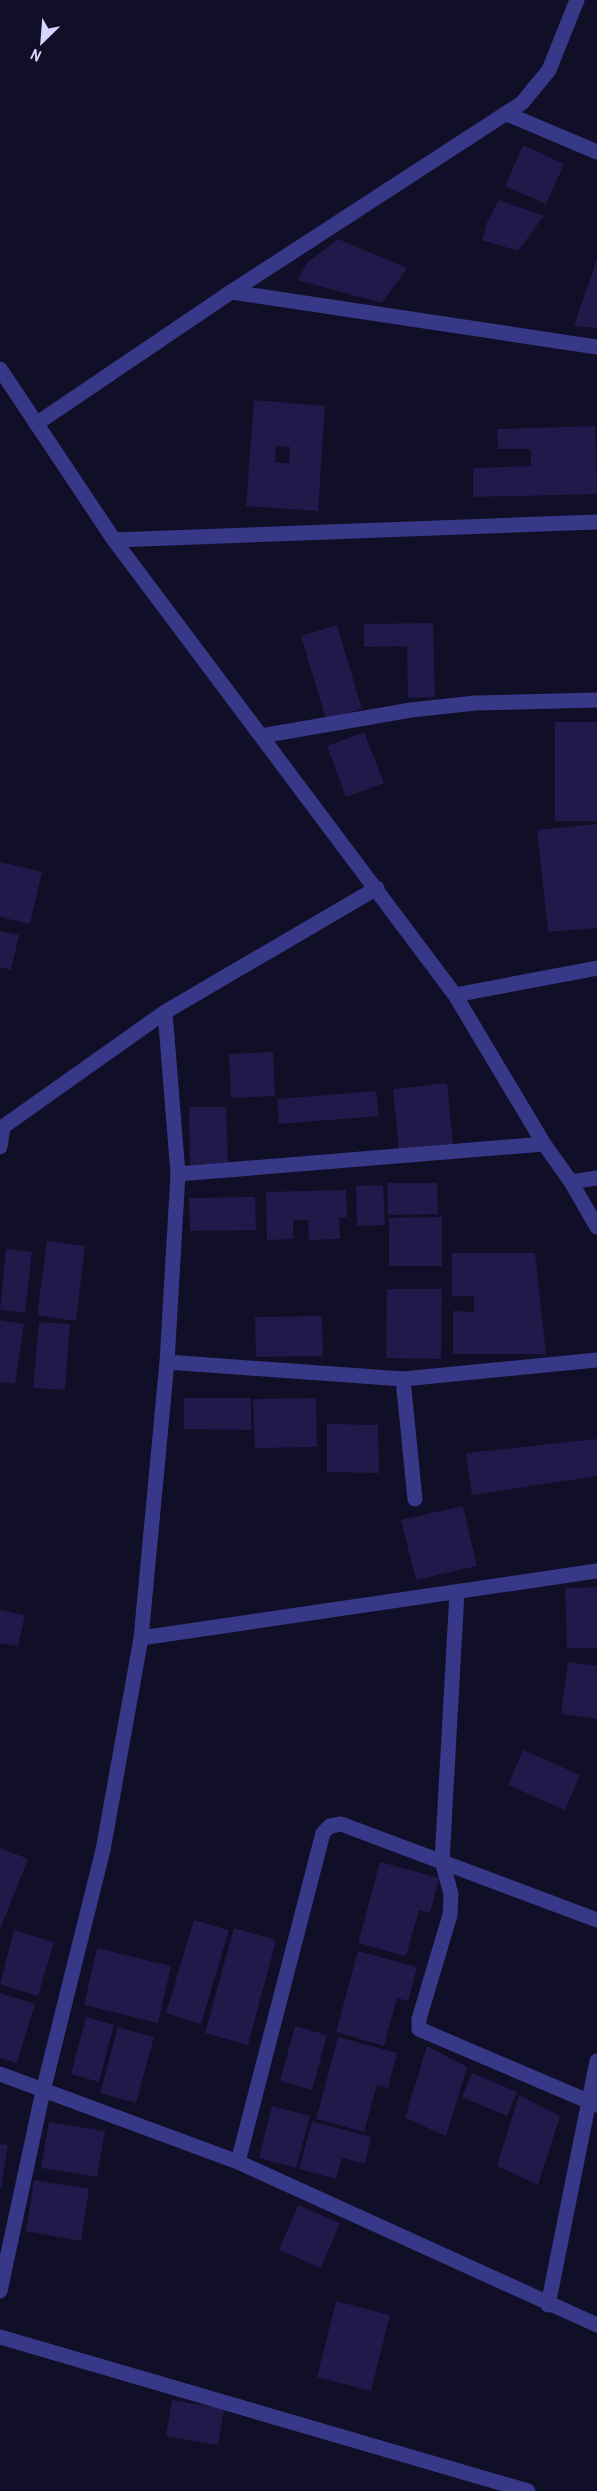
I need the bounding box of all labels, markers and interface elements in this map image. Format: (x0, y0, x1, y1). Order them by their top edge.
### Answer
north arrow (12, 12, 72, 72)
text: N (27, 44, 45, 68)

